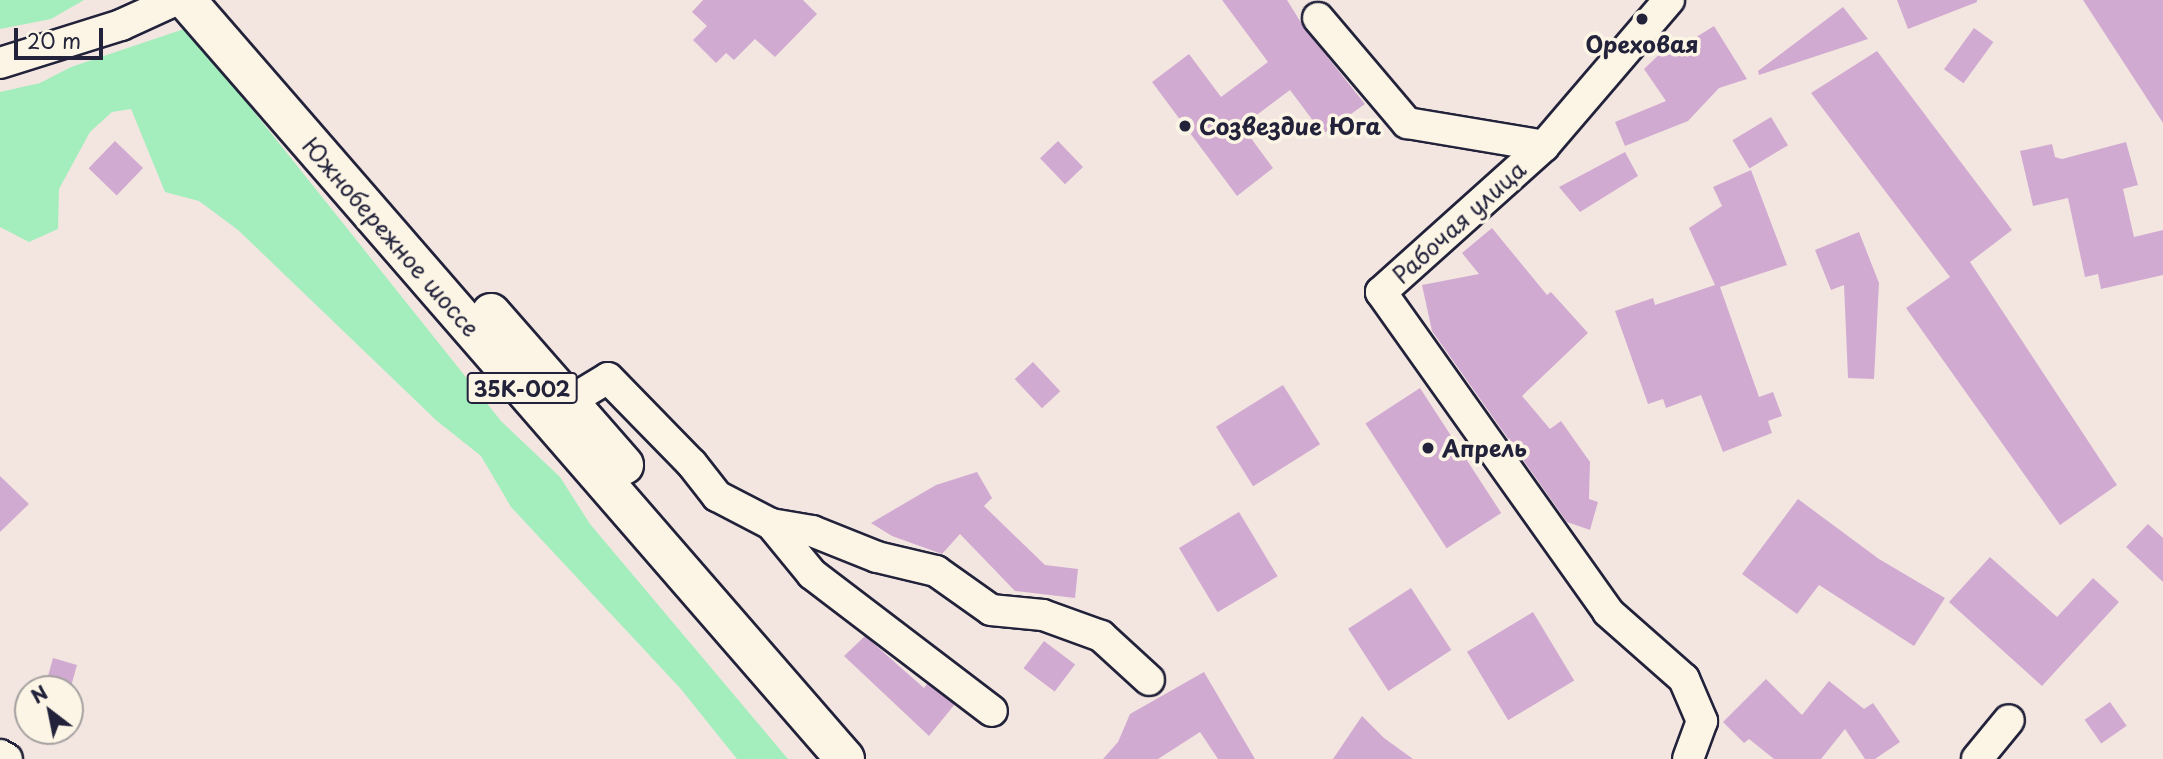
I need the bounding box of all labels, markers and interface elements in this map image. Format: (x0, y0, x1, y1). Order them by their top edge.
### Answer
marker: Ореховая (1634, 11, 1650, 27)
scale bar (18, 14, 107, 58)
text: 20 m (27, 24, 81, 56)
place label: Ореховая (1585, 30, 1699, 58)
place label: Созвездие Юга (1199, 112, 1381, 140)
marker: Созвездие Юга (1177, 118, 1193, 134)
street label: Южнобережное шоссе (297, 132, 485, 342)
street label: Рабочая улица (1387, 155, 1531, 289)
road number: 35К-002 (466, 370, 578, 406)
place label: Апрель (1442, 434, 1527, 462)
marker: Апрель (1420, 440, 1436, 456)
north arrow (14, 675, 84, 745)
text: N (25, 678, 53, 710)

